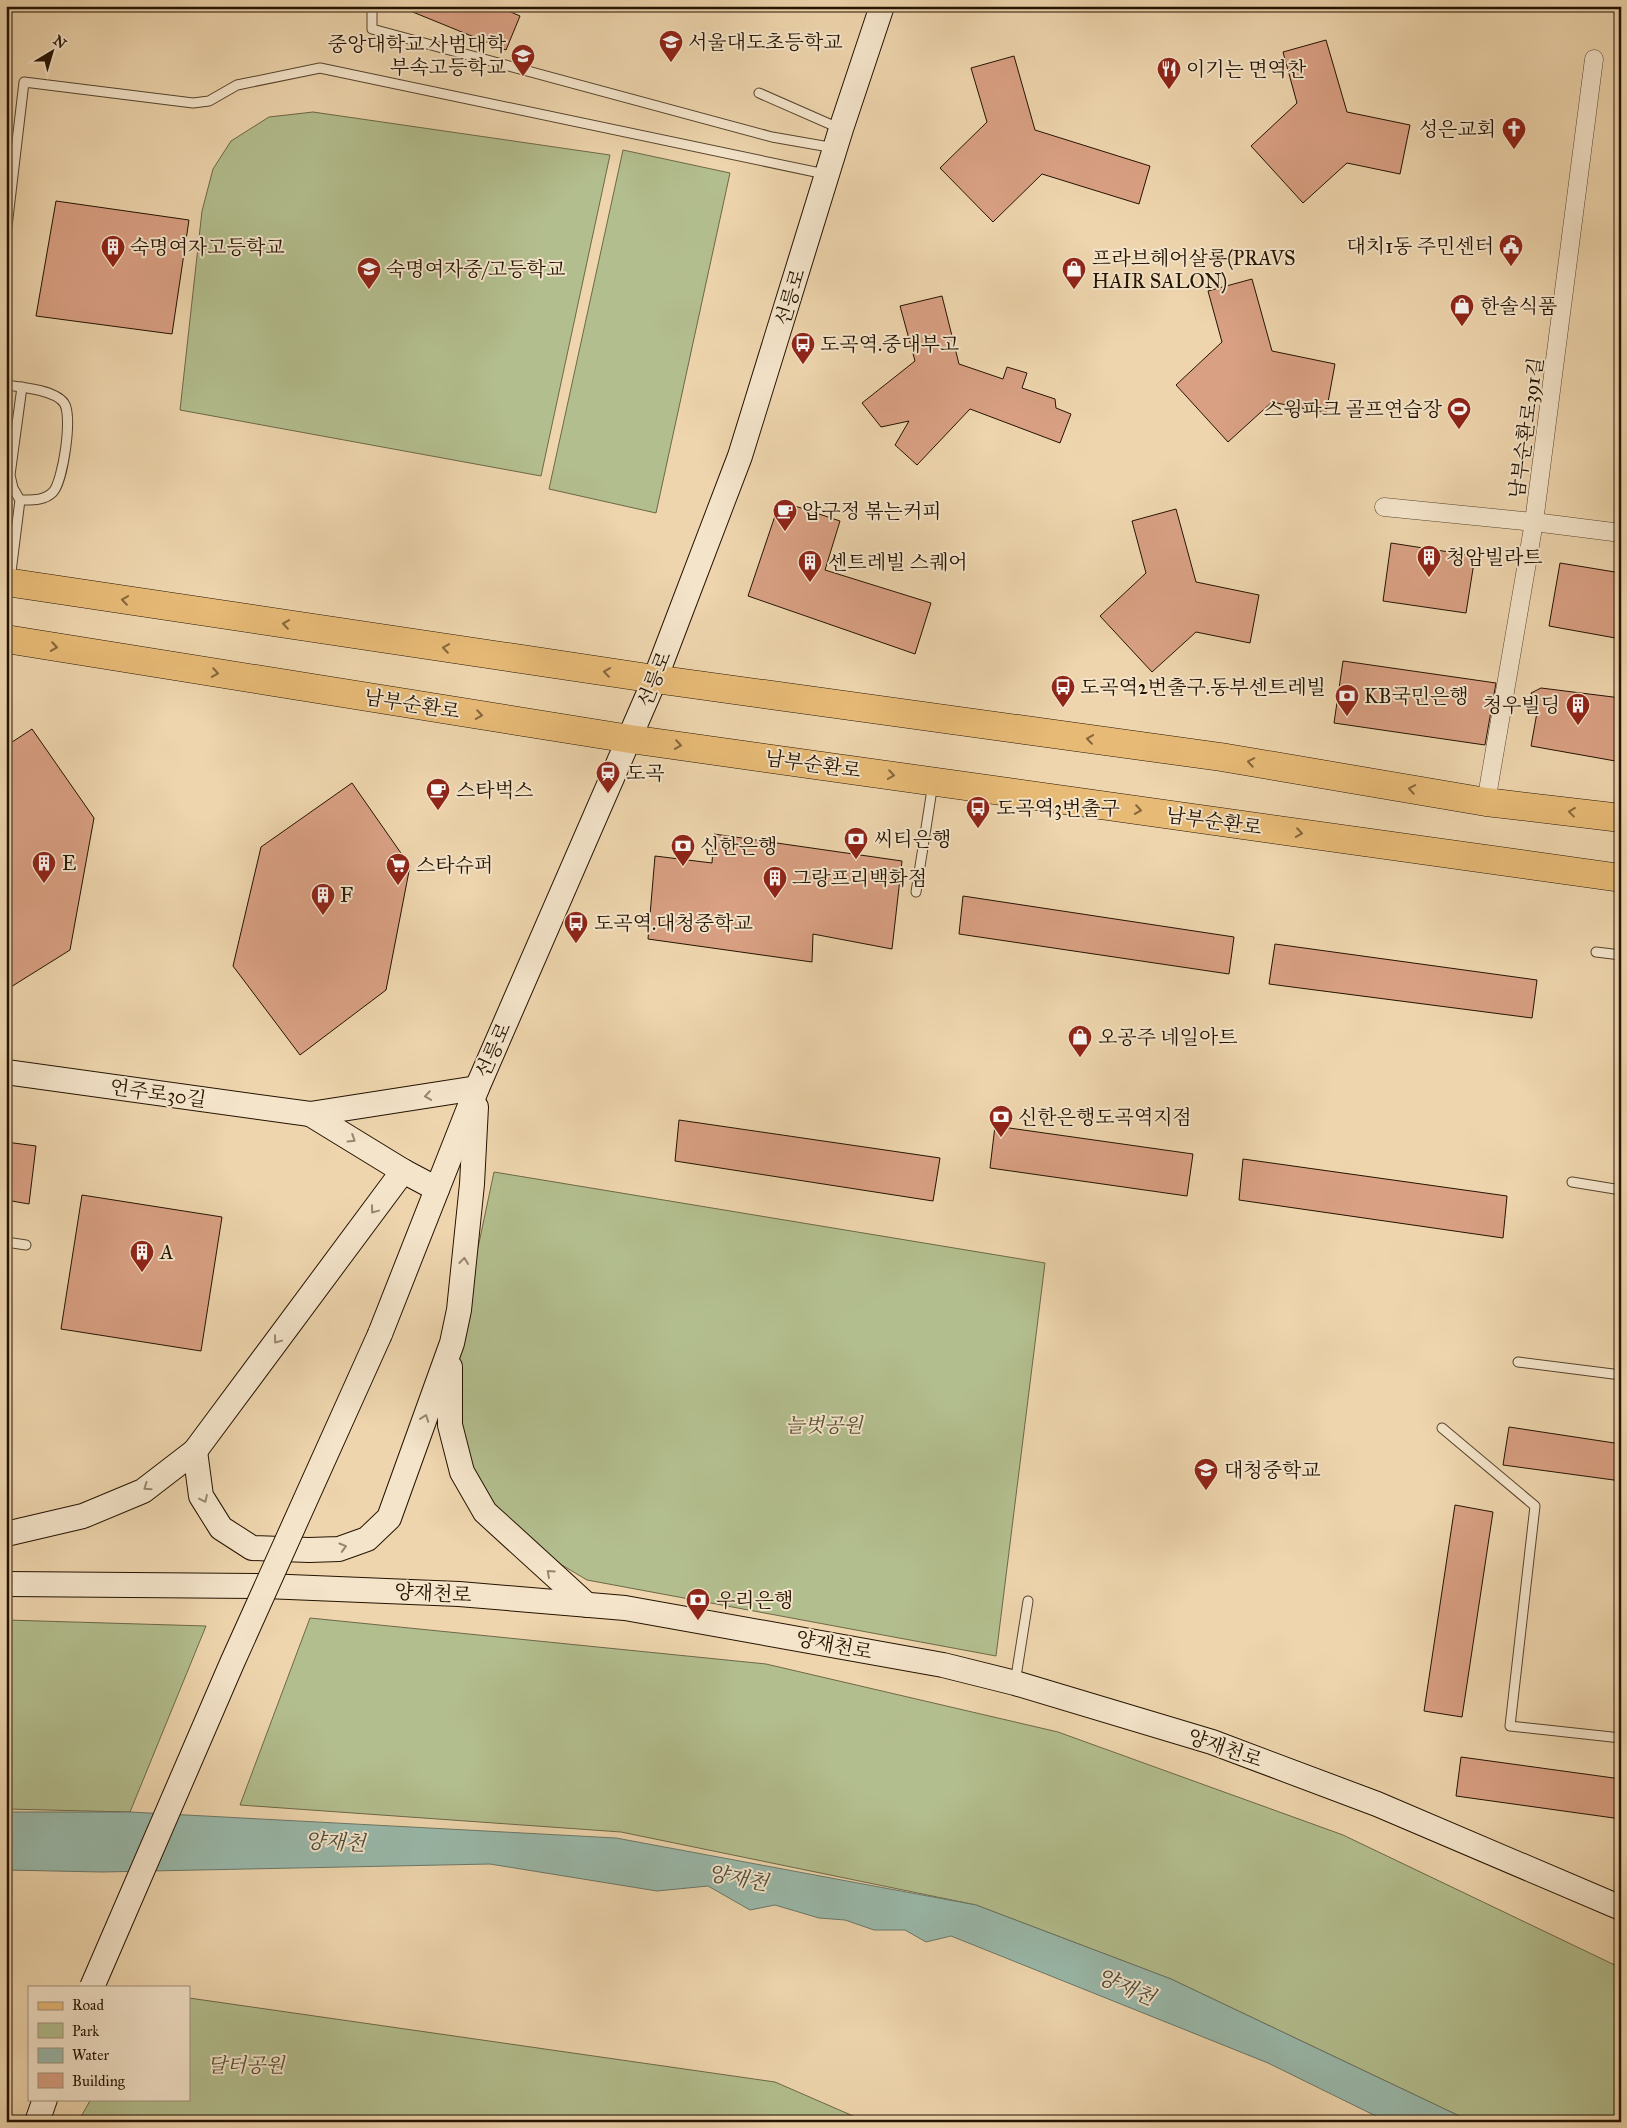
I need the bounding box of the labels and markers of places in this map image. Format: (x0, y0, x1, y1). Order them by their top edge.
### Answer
school or university icon: 서울대도초등학교 (658, 29, 684, 63)
place label: 서울대도초등학교 (688, 30, 843, 54)
place label: 중앙대학교 사범대학 부속고등학교 (328, 32, 507, 79)
school or university icon: 중앙대학교 사범대학 부속고등학교 (510, 43, 536, 77)
restaurant icon: 이기는 면역찬 (1156, 56, 1182, 90)
place label: 이기는 면역찬 (1186, 57, 1307, 81)
church icon: 성은교회 (1501, 116, 1527, 150)
place label: 성은교회 (1419, 117, 1496, 141)
public building icon: 대치1동 주민센터 (1498, 233, 1524, 267)
building icon: 숙명여자고등학교 (100, 234, 126, 268)
place label: 대치1동 주민센터 (1347, 234, 1494, 258)
place label: 숙명여자고등학교 (130, 235, 285, 259)
place label: 프라브헤어살롱(PRAVS HAIR SALON) (1092, 246, 1296, 294)
school or university icon: 숙명여자중/고등학교 (356, 256, 382, 290)
shop icon: 프라브헤어살롱(PRAVS HAIR SALON) (1061, 256, 1087, 290)
place label: 숙명여자중/고등학교 (386, 257, 566, 281)
shop icon: 한솔식품 (1449, 293, 1475, 327)
place label: 한솔식품 (1480, 294, 1557, 318)
bus stop icon: 도곡역.중대부고 (790, 331, 816, 365)
place label: 도곡역.중대부고 (820, 332, 959, 356)
sports icon: 스윙파크 골프연습장 (1446, 396, 1472, 430)
place label: 스윙파크 골프연습장 (1264, 397, 1443, 421)
cafe icon: 압구정 볶는커피 (772, 498, 798, 532)
place label: 압구정 볶는커피 (802, 499, 942, 523)
building icon: 청암빌라트 (1416, 544, 1442, 578)
place label: 청암빌라트 (1446, 545, 1543, 569)
building icon: 센트레빌 스퀘어 (797, 549, 823, 583)
place label: 센트레빌 스퀘어 (828, 550, 968, 574)
bus stop icon: 도곡역2번출구.동부센트레빌 (1050, 674, 1076, 708)
place label: 도곡역2번출구.동부센트레빌 (1080, 675, 1326, 699)
bank icon: KB국민은행 (1334, 683, 1360, 717)
place label: KB국민은행 (1364, 684, 1469, 708)
building icon: 청우빌딩 (1565, 692, 1591, 726)
place label: 청우빌딩 (1483, 693, 1560, 717)
station icon: 도곡 (595, 760, 621, 794)
place label: 도곡 (626, 761, 665, 785)
cafe icon: 스타벅스 (425, 777, 451, 811)
place label: 스타벅스 (456, 778, 533, 802)
bus stop icon: 도곡역3번출구 (965, 795, 991, 829)
place label: 도곡역3번출구 (996, 796, 1120, 820)
bank icon: 씨티은행 (843, 826, 869, 860)
place label: 씨티은행 (874, 827, 951, 851)
bank icon: 신한은행 (670, 833, 696, 867)
place label: 신한은행 (700, 834, 777, 858)
building icon: E (31, 850, 57, 884)
place label: E (62, 851, 76, 875)
supermarket icon: 스타슈퍼 (385, 852, 411, 886)
place label: 스타슈퍼 (416, 853, 493, 877)
building icon: 그랑프리백화점 (762, 865, 788, 899)
place label: 그랑프리백화점 (792, 866, 927, 890)
building icon: F (310, 882, 336, 916)
place label: F (340, 883, 353, 907)
bus stop icon: 도곡역.대청중학교 (563, 910, 589, 944)
place label: 도곡역.대청중학교 (594, 911, 753, 935)
shop icon: 오공주 네일아트 (1067, 1024, 1093, 1058)
place label: 오공주 네일아트 (1098, 1025, 1238, 1049)
bank icon: 신한은행도곡역지점 (988, 1104, 1014, 1138)
place label: 신한은행도곡역지점 (1018, 1105, 1192, 1129)
building icon: A (129, 1239, 155, 1273)
place label: A (159, 1240, 174, 1264)
school or university icon: 대청중학교 (1193, 1457, 1219, 1491)
place label: 대청중학교 (1224, 1458, 1321, 1482)
bank icon: 우리은행 (685, 1587, 711, 1621)
place label: 우리은행 (716, 1588, 793, 1612)

